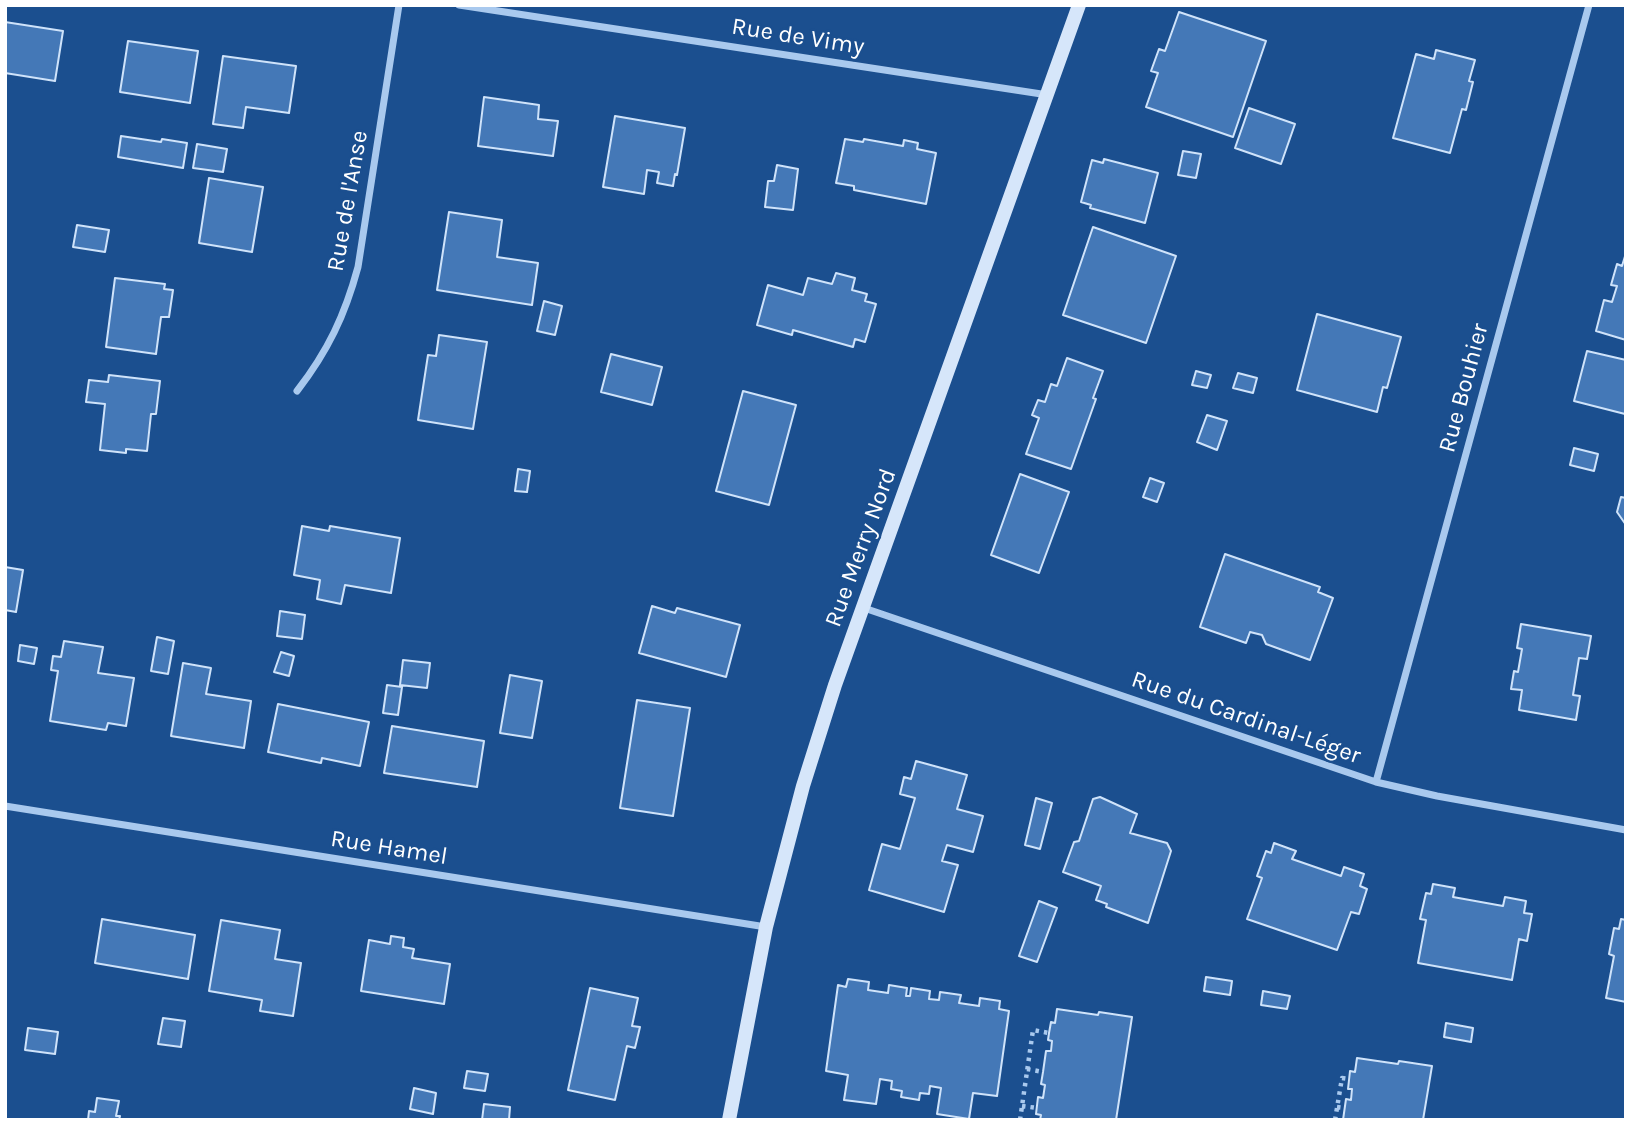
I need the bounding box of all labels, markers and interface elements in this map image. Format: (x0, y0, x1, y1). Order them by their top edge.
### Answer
street label: Rue de Vimy (730, 12, 866, 62)
street label: Rue de l'Anse (321, 128, 375, 274)
street label: Rue Bouhier (1433, 320, 1495, 456)
street label: Rue Merry Nord (819, 465, 903, 631)
street label: Rue du Cardinal-Léger (1128, 665, 1364, 771)
street label: Rue Hamel (328, 825, 450, 871)

